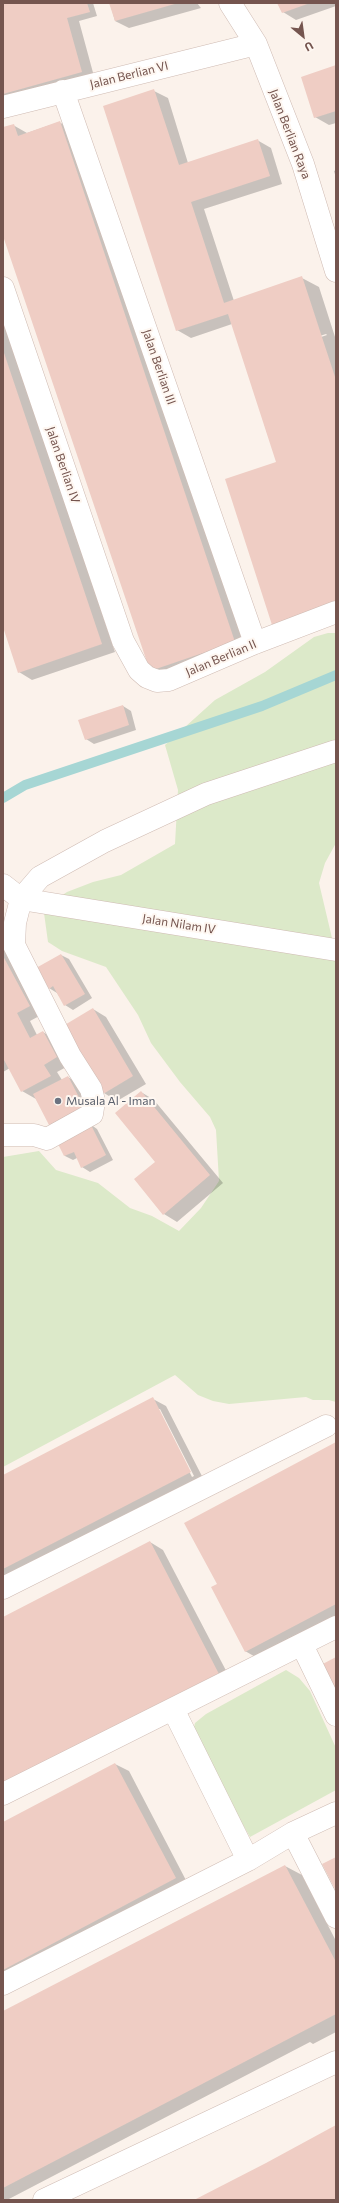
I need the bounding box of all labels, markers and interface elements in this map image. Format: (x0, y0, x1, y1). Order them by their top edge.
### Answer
north arrow (283, 16, 323, 56)
text: U (302, 39, 316, 55)
street label: Jalan Berlian VI (88, 58, 170, 92)
street label: Jalan Berlian Raya (266, 87, 314, 181)
street label: Jalan Berlian III (139, 327, 179, 407)
street label: Jalan Berlian IV (43, 425, 83, 505)
street label: Jalan Berlian II (183, 637, 259, 679)
street label: Jalan Nilam IV (141, 911, 217, 937)
place label: Musala Al - Iman (66, 1094, 155, 1108)
marker: Musala Al - Iman (53, 1096, 63, 1106)

